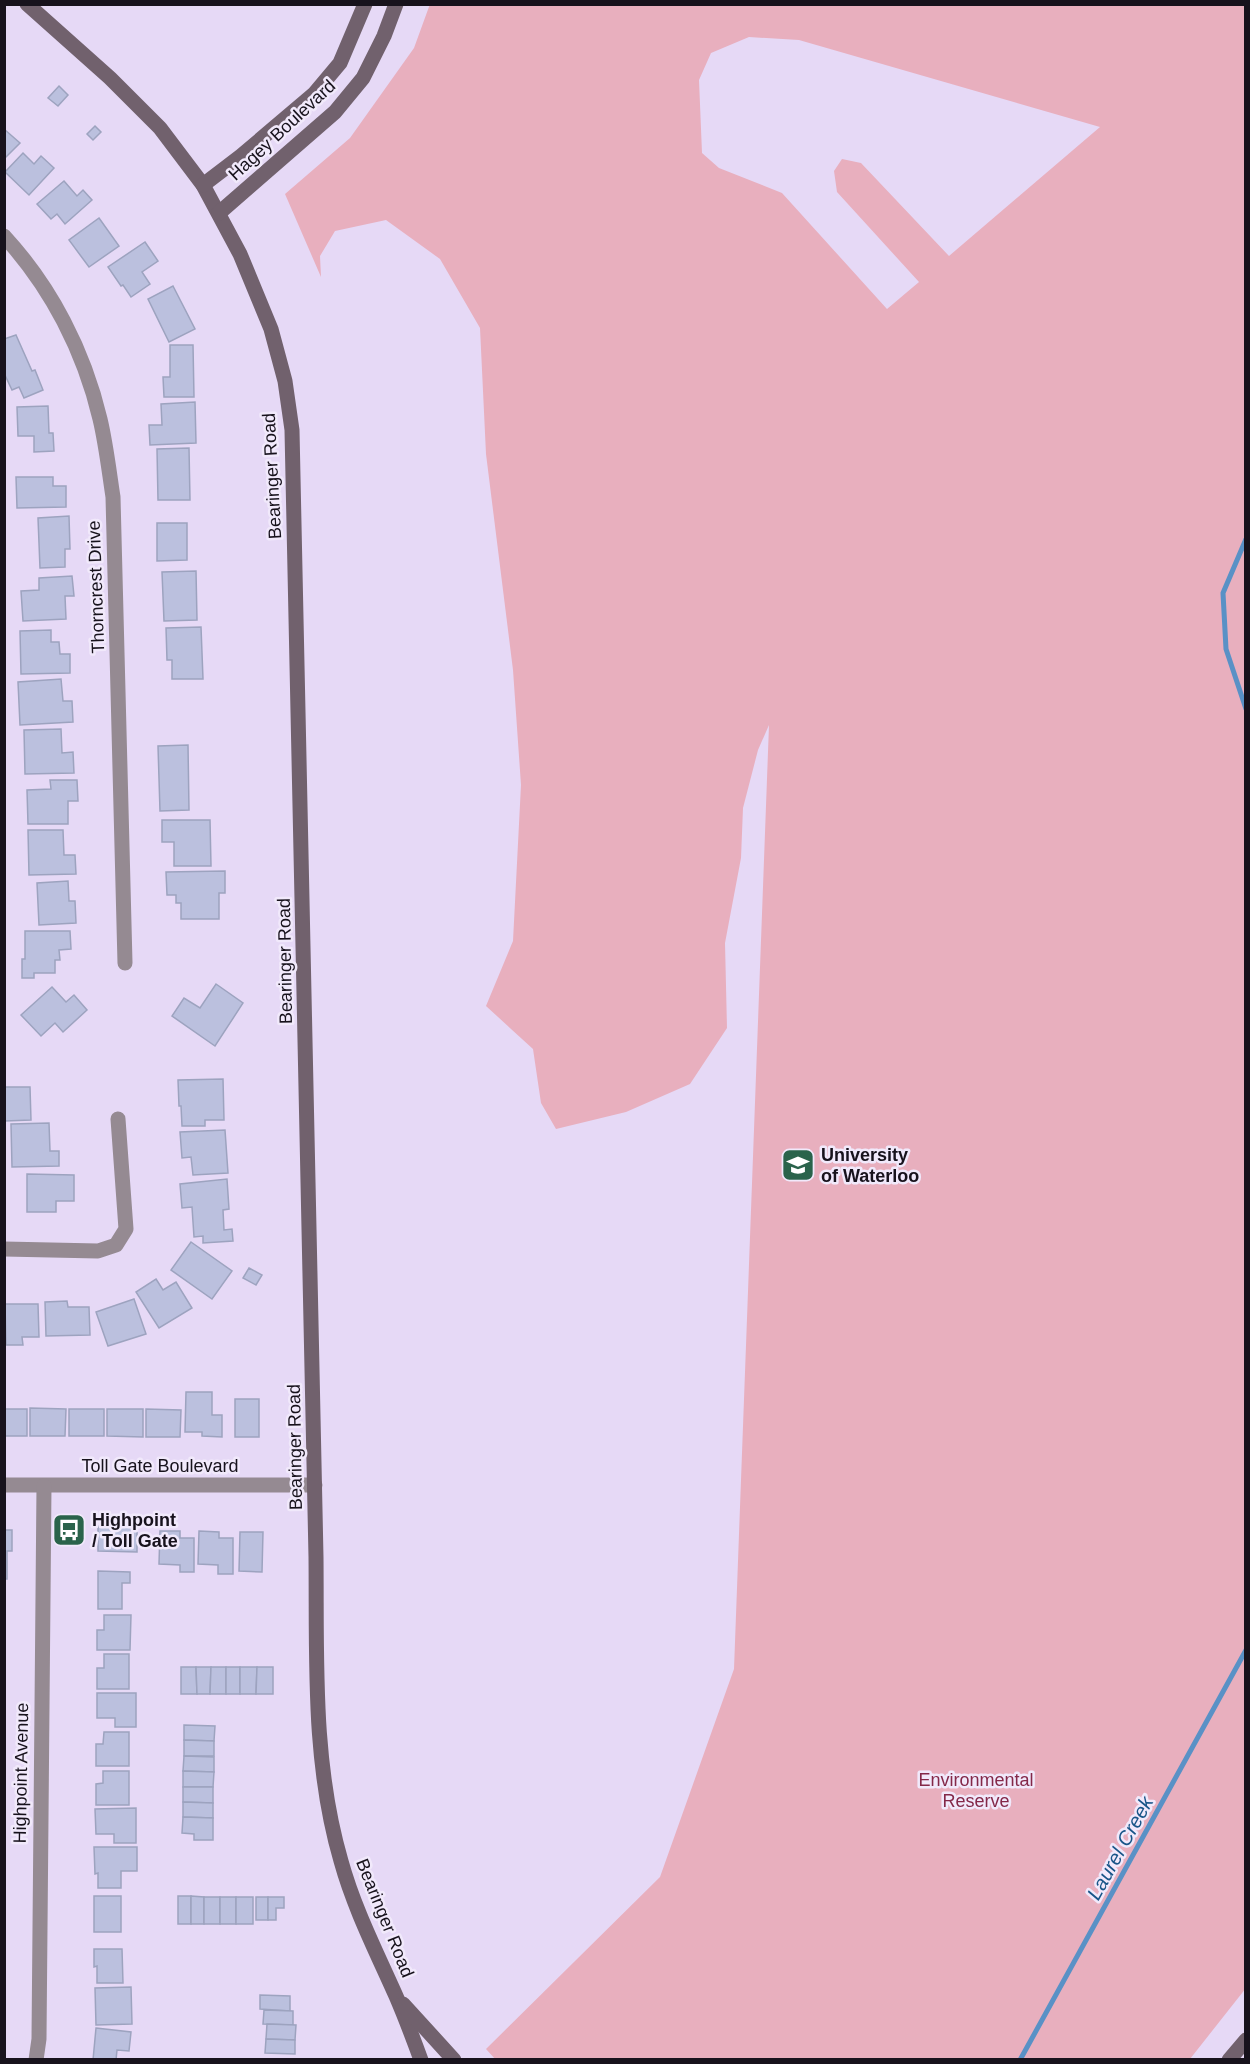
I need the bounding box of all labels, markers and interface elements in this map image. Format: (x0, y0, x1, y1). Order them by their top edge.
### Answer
street label: Hagey Boulevard (225, 76, 339, 184)
street label: Bearinger Road (259, 413, 285, 539)
street label: Thorncrest Drive (84, 520, 108, 654)
street label: Bearinger Road (274, 898, 296, 1024)
place label: University of Waterloo (821, 1145, 919, 1186)
school or university icon: University of Waterloo (780, 1147, 816, 1183)
street label: Bearinger Road (284, 1384, 306, 1510)
street label: Toll Gate Boulevard (81, 1456, 239, 1476)
place label: Highpoint / Toll Gate (92, 1510, 178, 1551)
bus stop icon: Highpoint / Toll Gate (51, 1512, 87, 1548)
street label: Highpoint Avenue (10, 1702, 32, 1844)
park label: Environmental Reserve (918, 1770, 1034, 1811)
water label: Laurel Creek (1083, 1792, 1158, 1903)
street label: Bearinger Road (352, 1856, 418, 1980)

